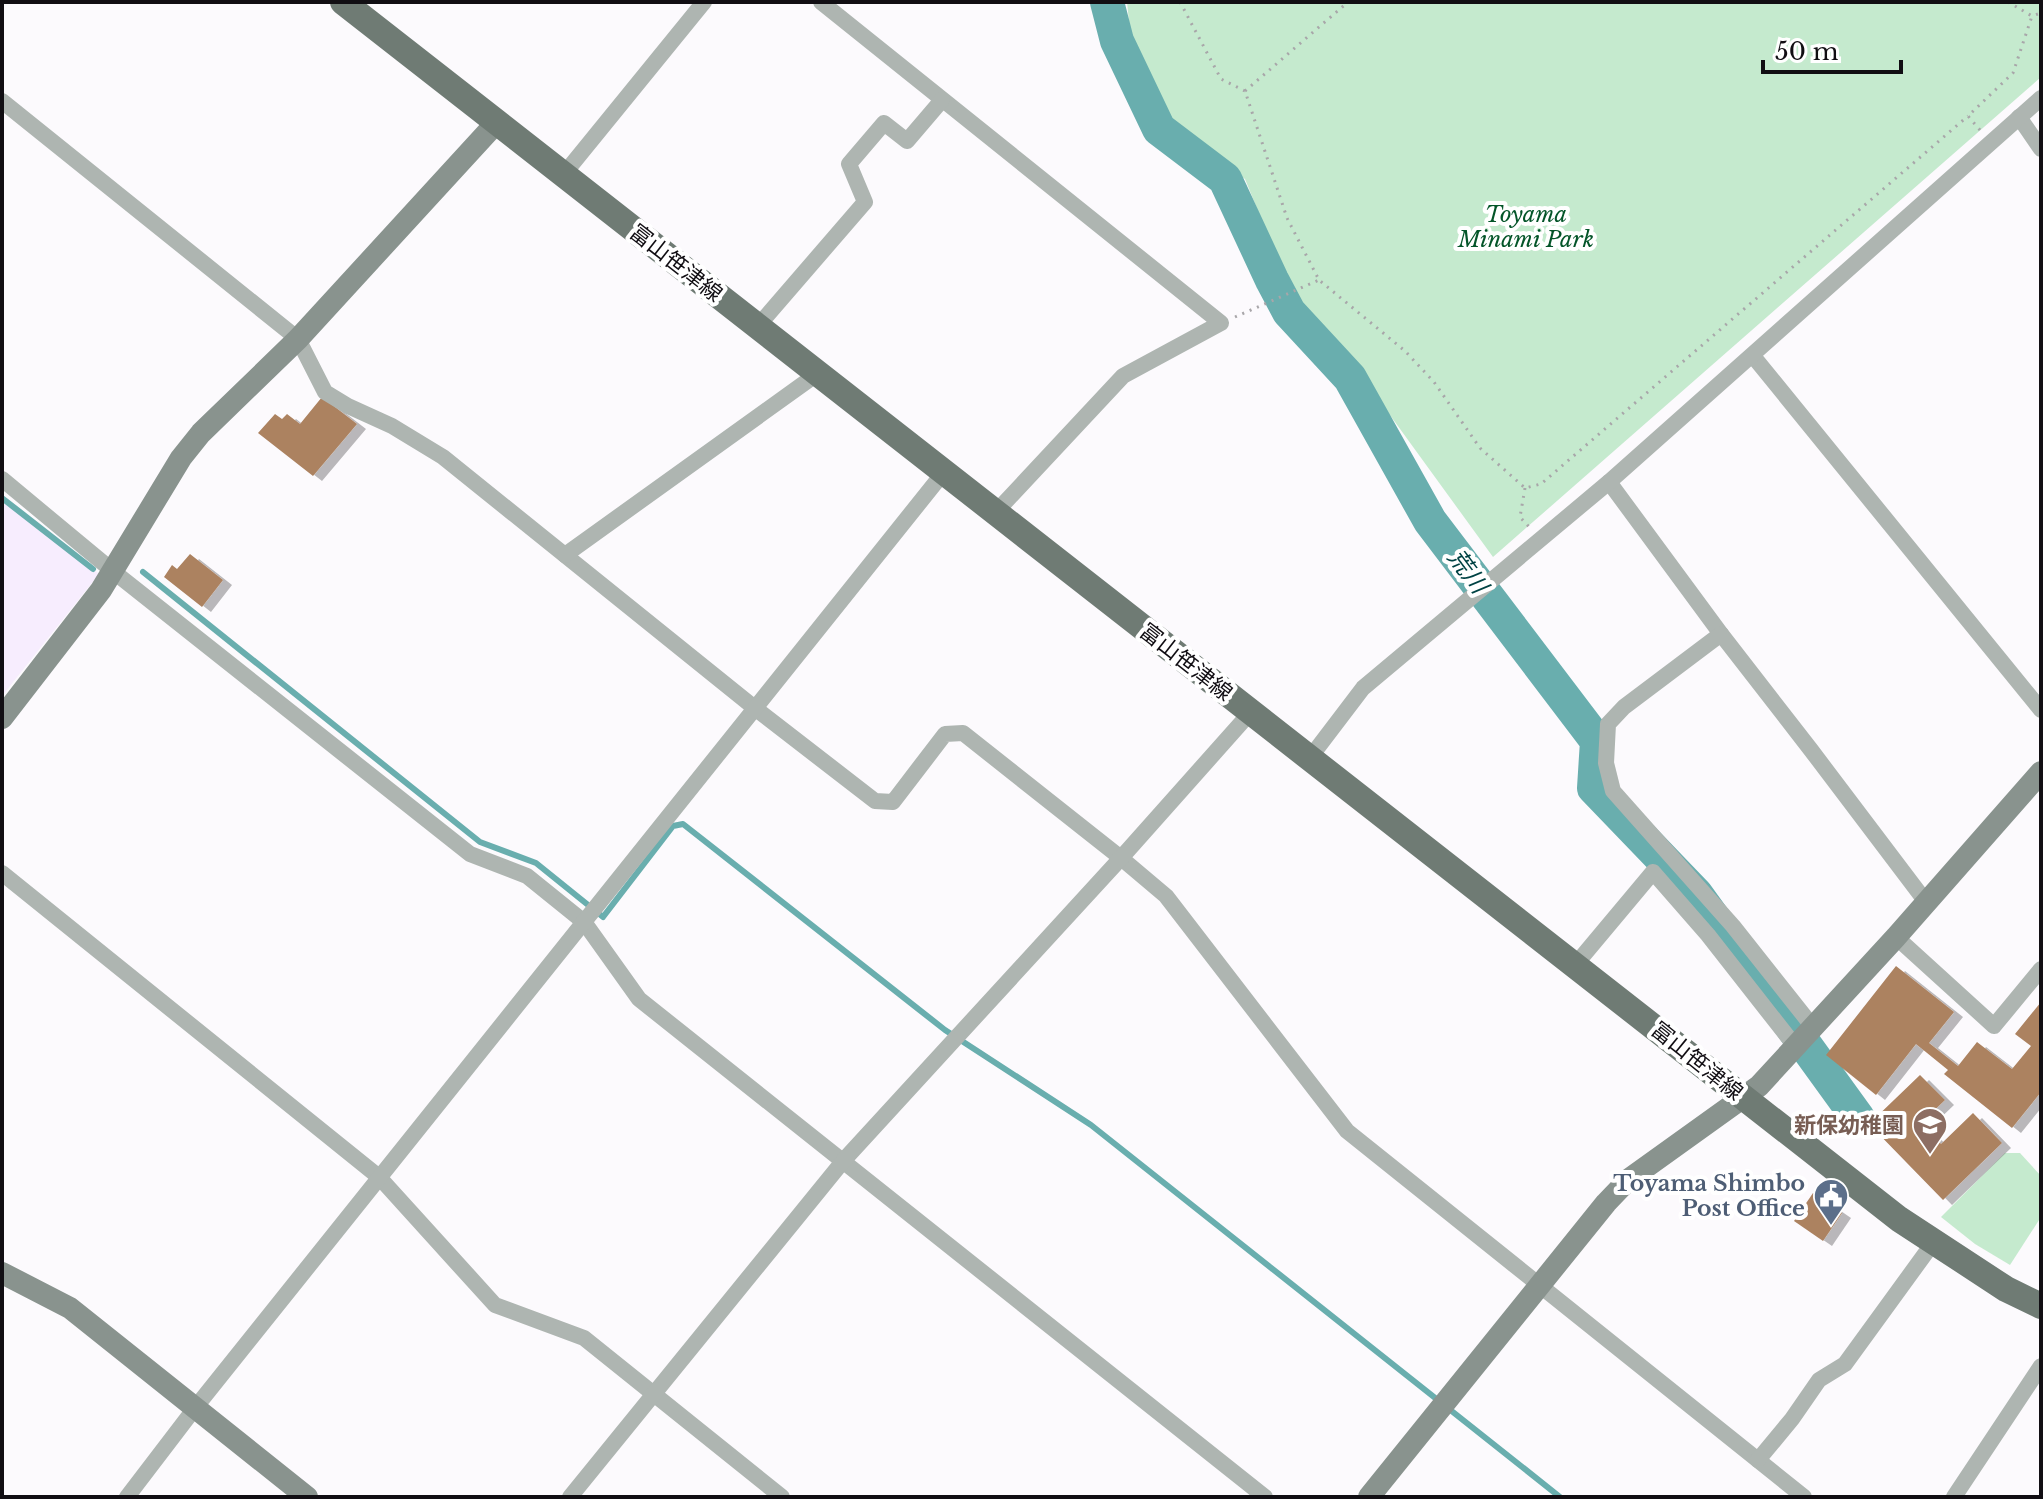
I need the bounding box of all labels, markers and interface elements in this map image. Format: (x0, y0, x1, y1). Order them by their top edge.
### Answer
scale bar (1763, 24, 1901, 74)
text: 50 m (1775, 37, 1839, 66)
park label: Toyama Minami Park (1457, 201, 1594, 253)
street label: 富山笹津線 (624, 218, 728, 308)
water label: 荒川 (1442, 543, 1496, 601)
street label: 富山笹津線 (1134, 617, 1238, 707)
street label: 富山笹津線 (1646, 1016, 1748, 1106)
school or university icon: 新保幼稚園 (1911, 1106, 1949, 1156)
place label: 新保幼稚園 (1794, 1112, 1904, 1139)
place label: Toyama Shimbo Post Office (1613, 1170, 1805, 1222)
public building icon: Toyama Shimbo Post Office (1812, 1177, 1850, 1227)

